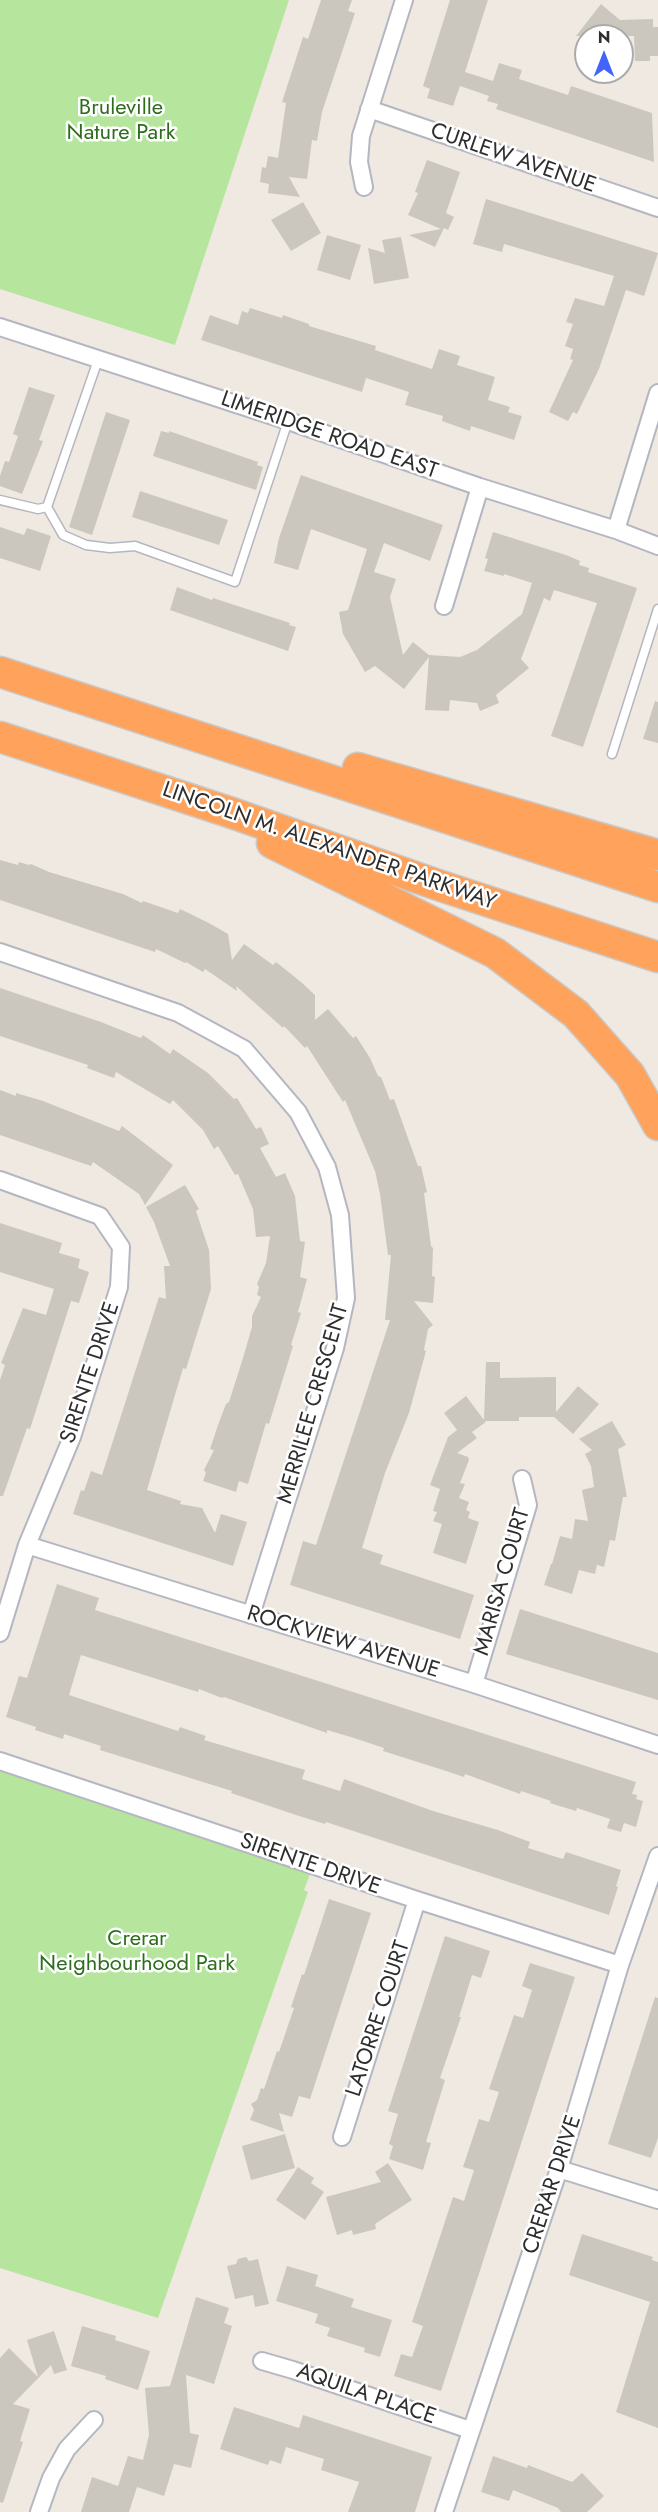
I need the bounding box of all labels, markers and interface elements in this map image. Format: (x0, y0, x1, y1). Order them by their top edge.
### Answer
north arrow (574, 24, 634, 84)
text: N (598, 26, 610, 49)
park label: Bruleville Nature Park (67, 96, 175, 148)
street label: CURLEW AVENUE (427, 118, 599, 200)
street label: LIMERIDGE ROAD EAST (217, 386, 441, 486)
street label: LINCOLN M. ALEXANDER PARKWAY (159, 777, 499, 917)
street label: SIRENTE DRIVE (56, 1299, 126, 1447)
street label: MERRILEE CRESCENT (273, 1301, 355, 1507)
street label: MARISA COURT (469, 1505, 537, 1659)
street label: ROCKVIEW AVENUE (243, 1601, 443, 1685)
street label: SIRENTE DRIVE (236, 1829, 384, 1901)
park label: Crerar Neighbourhood Park (39, 1927, 235, 1978)
street label: LATORRE COURT (341, 1938, 417, 2100)
street label: CRERAR DRIVE (518, 2112, 588, 2258)
street label: AQUILA PLACE (293, 2359, 439, 2431)

